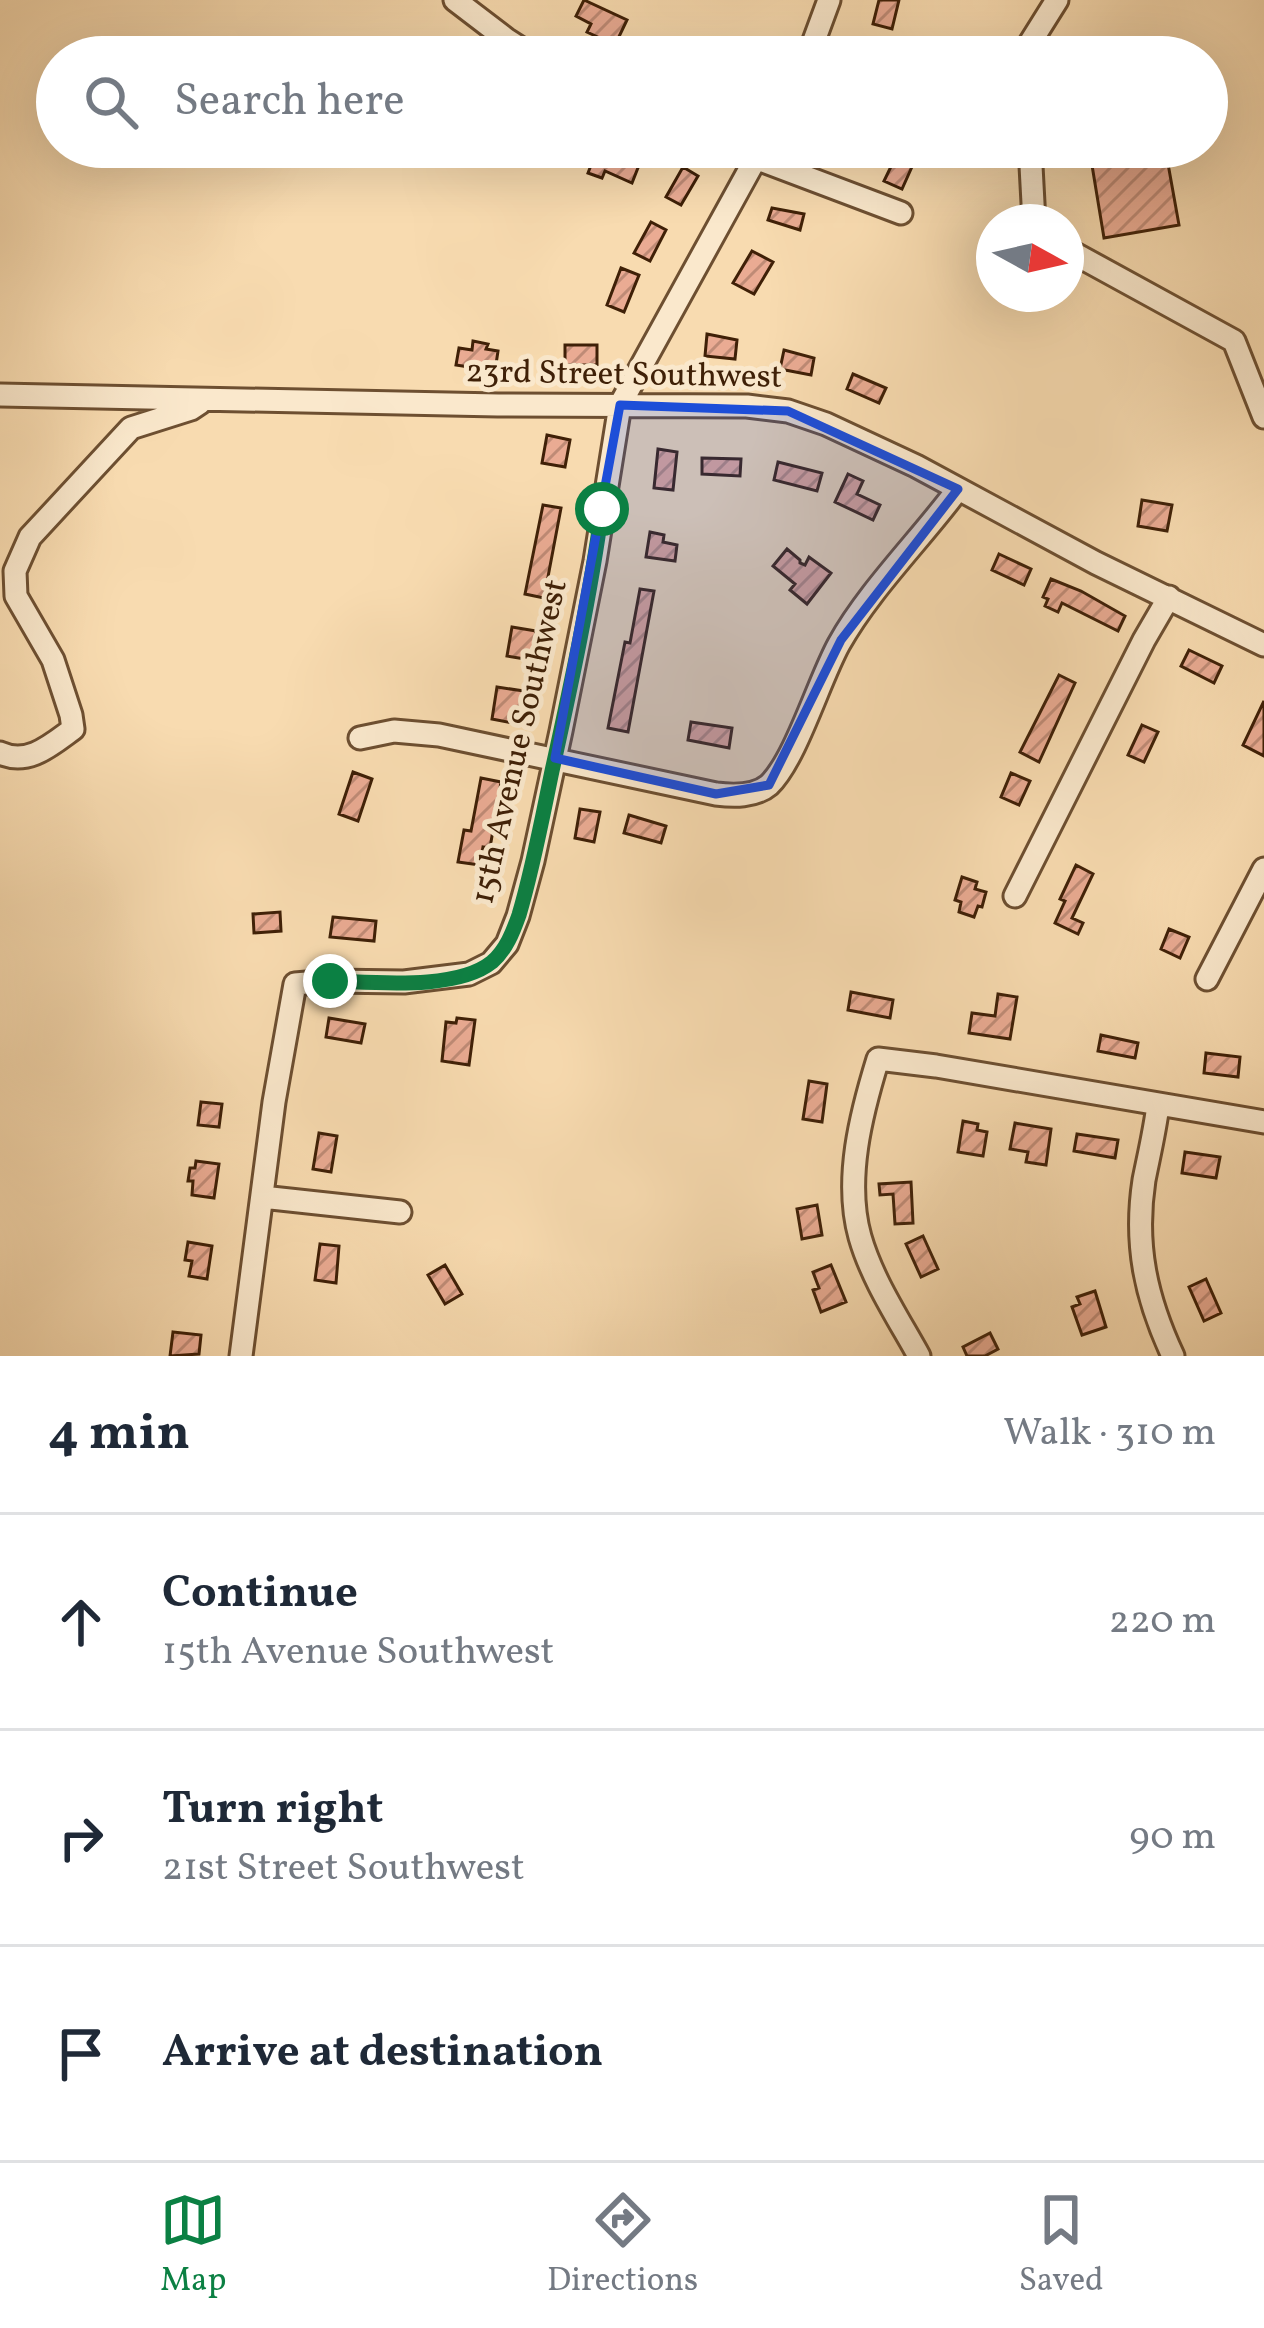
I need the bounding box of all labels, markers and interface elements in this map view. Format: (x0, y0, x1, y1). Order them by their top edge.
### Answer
search box (36, 36, 1228, 168)
icon: search (78, 69, 144, 135)
text: Search here (174, 71, 405, 134)
north arrow (976, 204, 1084, 312)
street label: 23rd Street Southwest (465, 350, 783, 402)
route start (575, 482, 629, 536)
street label: 15th Avenue Southwest (461, 575, 581, 909)
route end (303, 954, 357, 1008)
text: 4 min (48, 1399, 190, 1470)
text: Walk · 310 m (1003, 1407, 1216, 1461)
text: Continue (162, 1563, 358, 1626)
icon: ahead (48, 1589, 114, 1655)
text: 220 m (1109, 1595, 1216, 1649)
text: 15th Avenue Southwest (162, 1626, 554, 1680)
text: Turn right (162, 1779, 383, 1842)
icon: right (48, 1805, 114, 1871)
text: 90 m (1129, 1811, 1216, 1865)
text: 21st Street Southwest (162, 1842, 525, 1896)
icon: arrive (48, 2021, 114, 2087)
text: Arrive at destination (162, 2022, 603, 2085)
tab: Map (160, 2187, 226, 2305)
tab: Directions (547, 2187, 698, 2305)
tab: Saved (1019, 2187, 1104, 2305)

